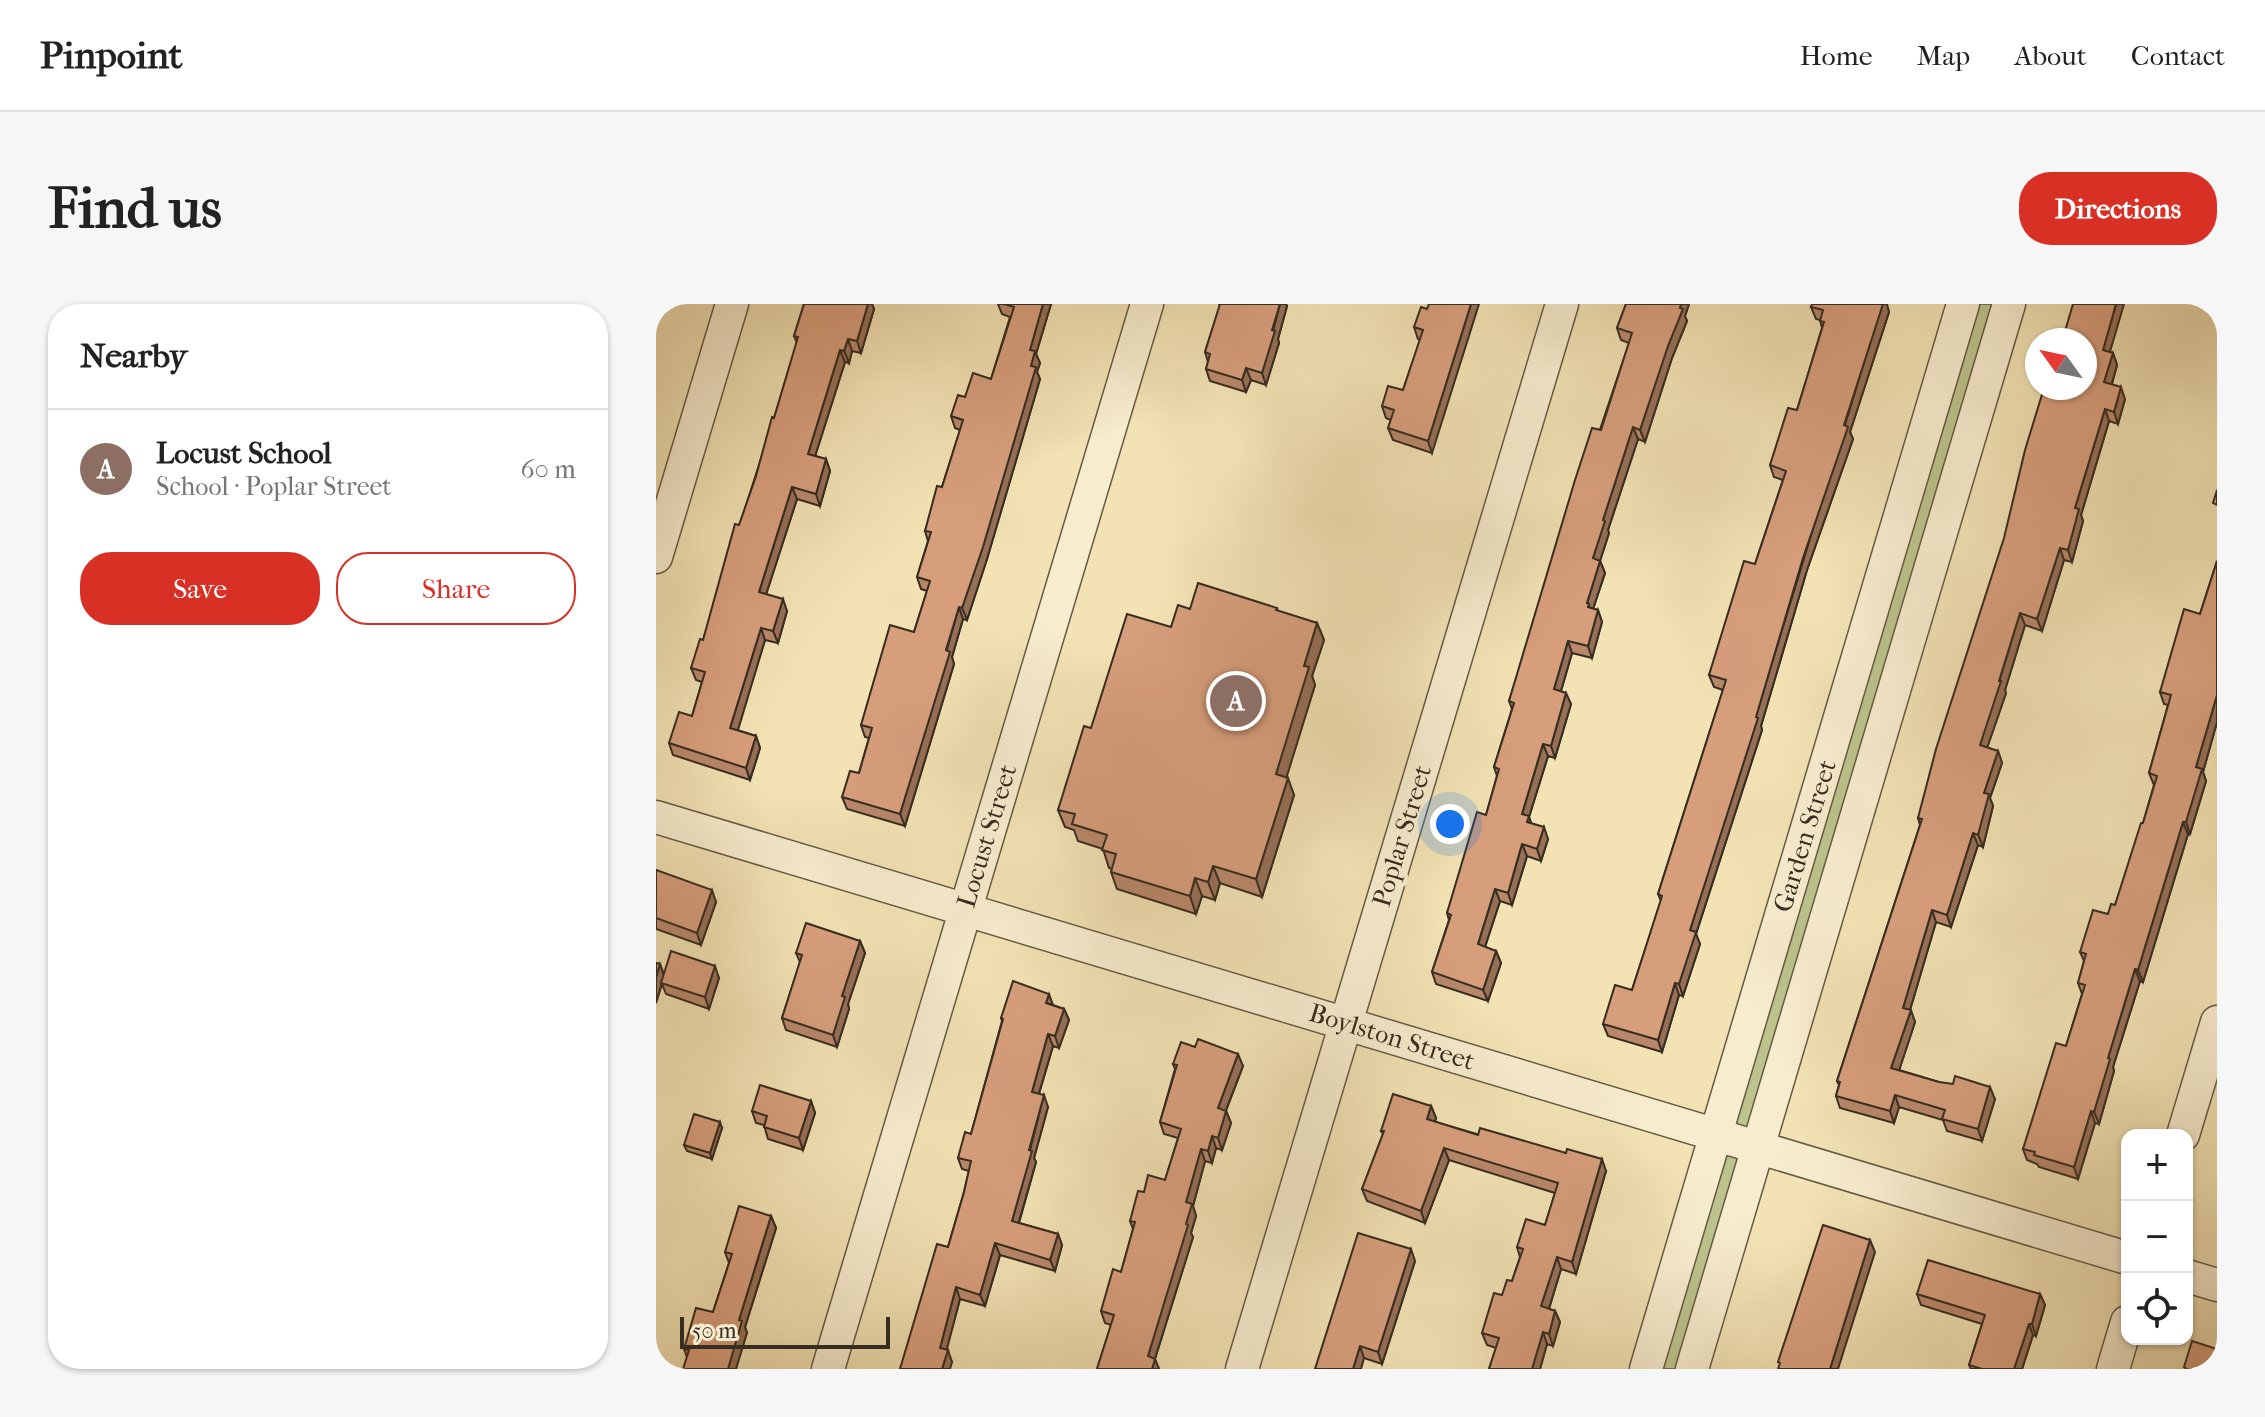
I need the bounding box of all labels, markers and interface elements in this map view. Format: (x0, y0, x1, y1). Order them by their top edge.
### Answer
text: Pinpoint (40, 33, 182, 78)
text: Home (1800, 39, 1873, 72)
text: Map (1917, 39, 1970, 72)
text: About (2014, 39, 2087, 72)
text: Contact (2131, 39, 2225, 72)
button: Directions (2019, 172, 2217, 245)
text: Find us (48, 176, 222, 241)
north arrow (2025, 328, 2097, 400)
text: Nearby (80, 336, 187, 376)
text: Locust School (156, 436, 332, 471)
text: A (98, 454, 114, 485)
text: 60 m (520, 454, 576, 485)
text: School · Poplar Street (156, 471, 392, 502)
button: Save (80, 552, 320, 625)
button: Share (336, 552, 576, 625)
pin: A (1210, 671, 1262, 731)
street label: Garden Street (1767, 755, 1843, 916)
street label: Locust Street (951, 760, 1024, 911)
street label: Poplar Street (1366, 761, 1438, 911)
your location (1430, 804, 1470, 844)
street label: Boylston Street (1306, 997, 1479, 1077)
map controls (2121, 1129, 2193, 1345)
button: + (2121, 1129, 2193, 1201)
button: − (2121, 1201, 2193, 1273)
button: locate (2121, 1273, 2193, 1345)
scale bar (680, 1313, 890, 1349)
text: 50 m (692, 1318, 737, 1344)

